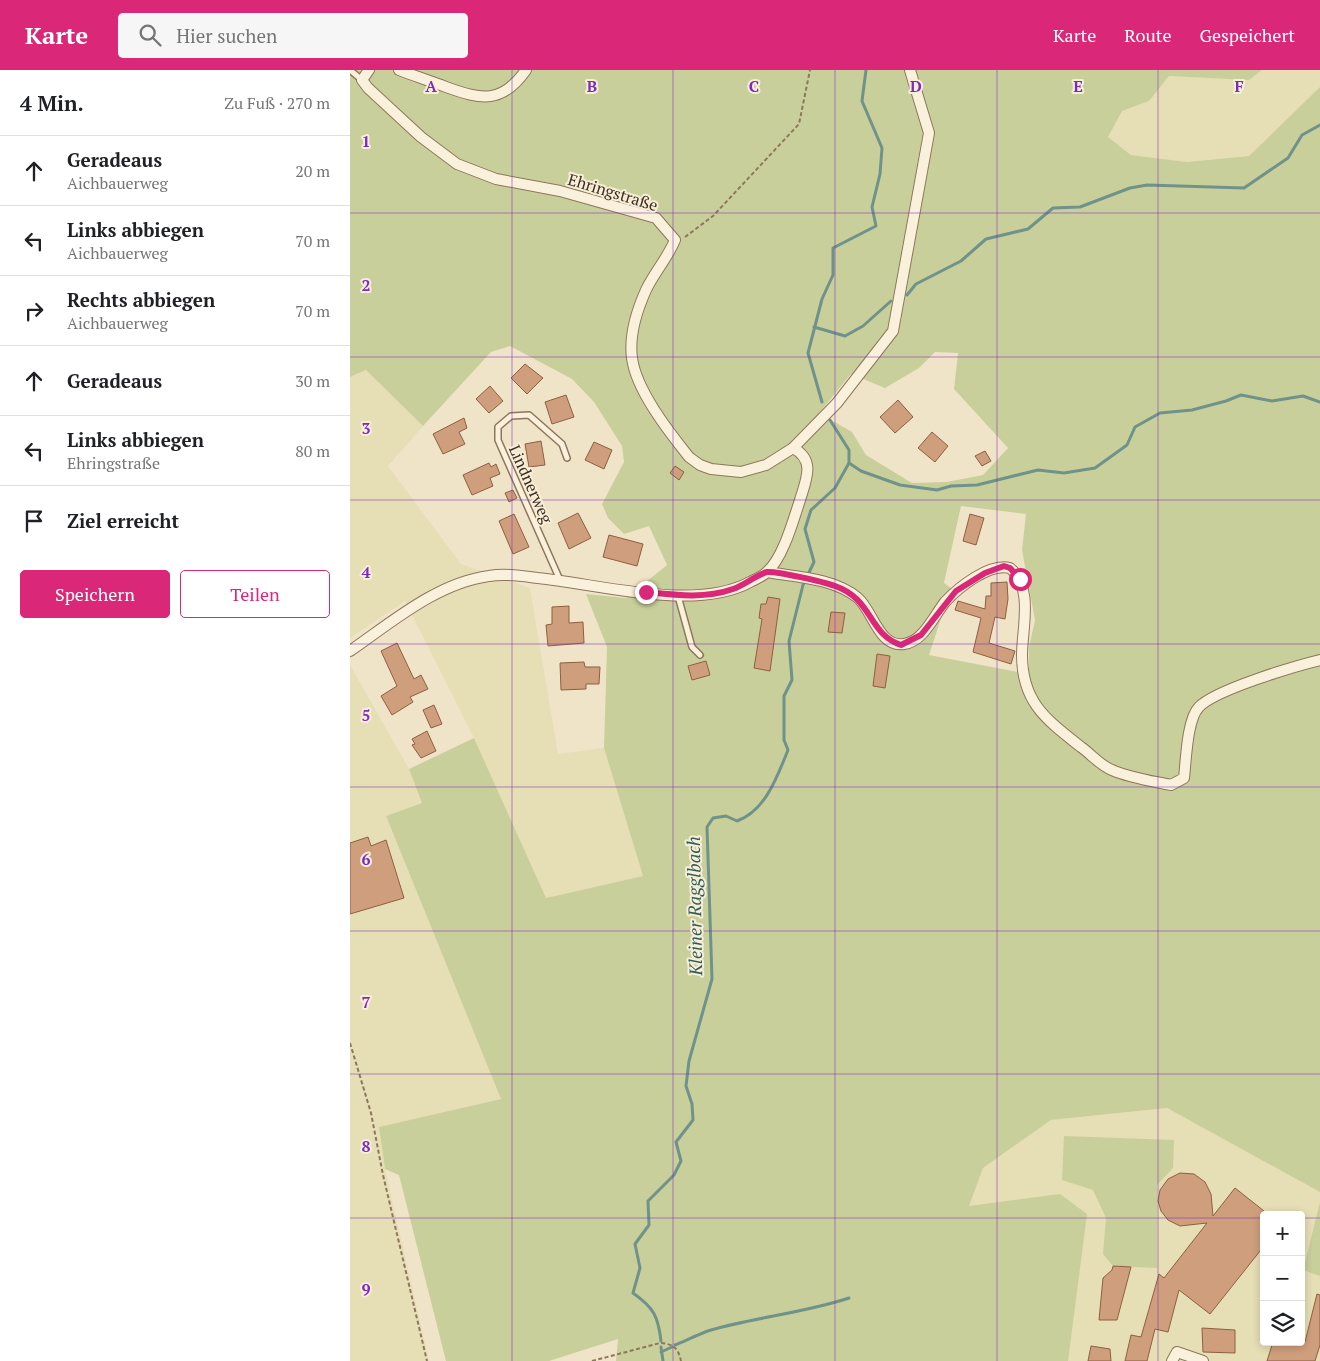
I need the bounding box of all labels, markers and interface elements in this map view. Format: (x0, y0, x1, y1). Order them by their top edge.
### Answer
search box (118, 13, 468, 58)
text: Karte (25, 19, 88, 51)
icon: search (136, 21, 164, 49)
text: Hier suchen (176, 23, 277, 48)
text: Karte (1053, 23, 1096, 47)
text: Route (1124, 23, 1172, 47)
text: Gespeichert (1200, 23, 1295, 47)
text: A (425, 75, 437, 97)
text: B (587, 75, 597, 97)
text: C (749, 75, 759, 97)
text: D (910, 75, 922, 97)
text: E (1073, 75, 1083, 97)
text: F (1234, 75, 1244, 97)
text: 4 Min. (20, 89, 84, 117)
text: Zu Fuß · 270 m (224, 92, 330, 114)
text: 1 (361, 130, 371, 152)
text: Geradeaus (67, 147, 162, 172)
icon: ahead (20, 157, 48, 185)
text: 20 m (295, 160, 330, 182)
street label: Ehringstraße (565, 168, 661, 216)
text: Aichbauerweg (67, 172, 168, 194)
text: Links abbiegen (67, 217, 204, 242)
icon: left (20, 227, 48, 255)
text: 70 m (295, 230, 330, 252)
text: Aichbauerweg (67, 242, 168, 264)
text: 2 (361, 274, 371, 296)
text: Rechts abbiegen (67, 287, 215, 312)
icon: right (20, 297, 48, 325)
text: 70 m (295, 300, 330, 322)
text: Aichbauerweg (67, 312, 168, 334)
icon: ahead (20, 367, 48, 395)
text: Geradeaus (67, 368, 162, 393)
text: 30 m (295, 370, 330, 392)
text: 3 (361, 417, 371, 439)
text: Links abbiegen (67, 427, 204, 452)
icon: left (20, 437, 48, 465)
text: 80 m (295, 440, 330, 462)
street label: Lindnerweg (504, 441, 558, 527)
text: Ehringstraße (67, 452, 160, 474)
icon: arrive (20, 507, 48, 535)
text: Ziel erreicht (67, 508, 179, 533)
text: 4 (361, 561, 371, 583)
route start (1009, 568, 1032, 591)
button: Speichern (20, 570, 170, 618)
button: Teilen (180, 570, 330, 618)
route end (635, 581, 658, 604)
text: 5 (361, 704, 371, 726)
water label: Kleiner Ragglbach (681, 836, 707, 977)
text: 6 (361, 848, 371, 870)
text: 7 (361, 991, 371, 1013)
text: 8 (361, 1135, 371, 1157)
map controls (1260, 1211, 1305, 1346)
button: + (1260, 1211, 1305, 1256)
button: − (1260, 1256, 1305, 1301)
text: 9 (361, 1278, 371, 1300)
button: layers (1260, 1301, 1305, 1346)

